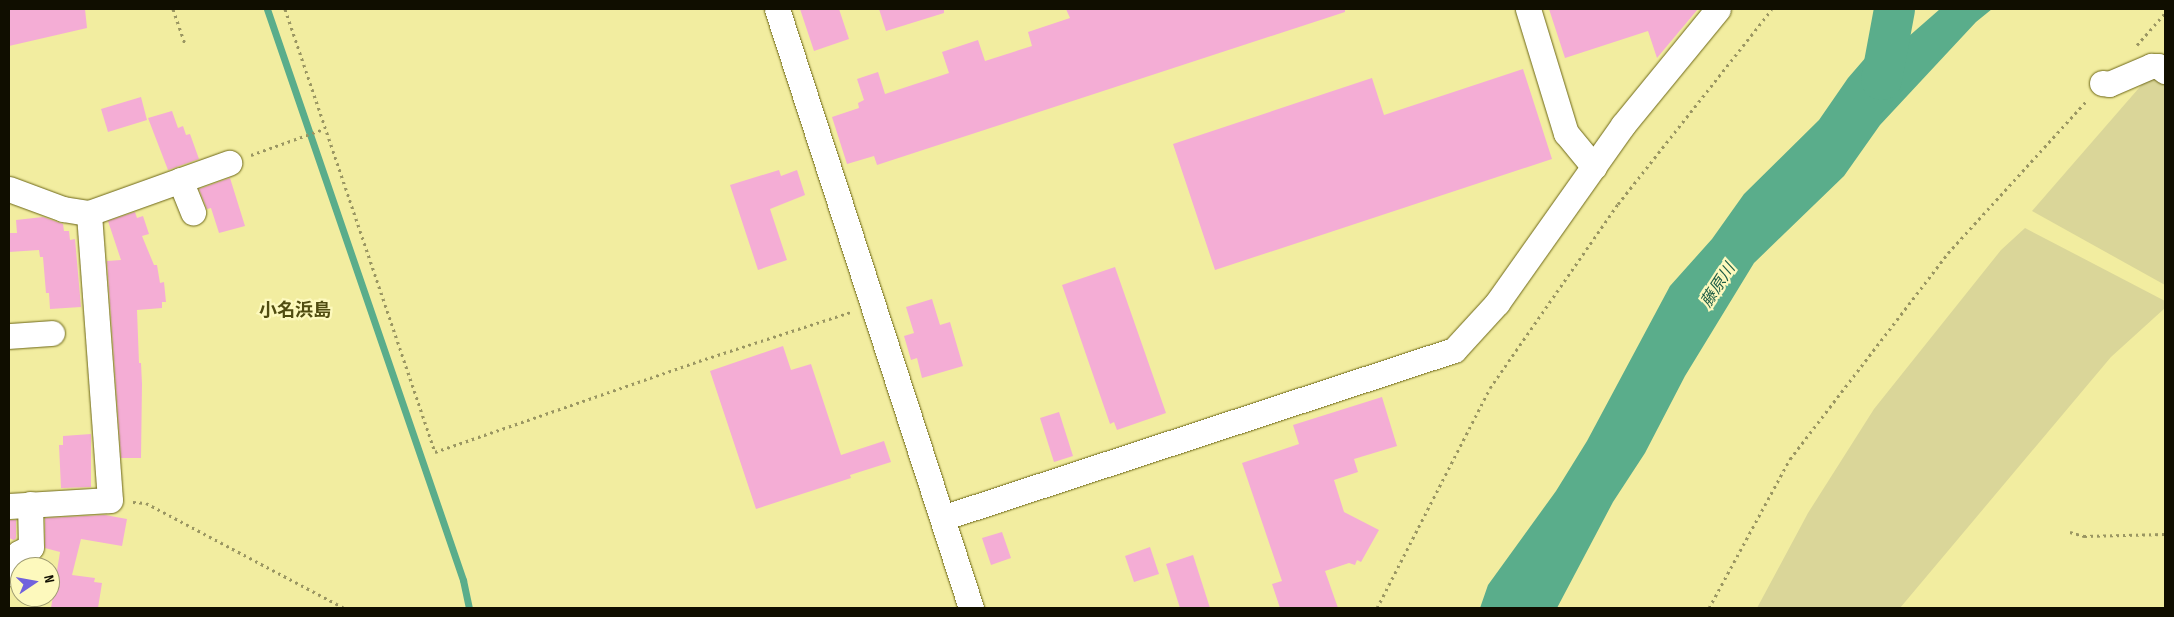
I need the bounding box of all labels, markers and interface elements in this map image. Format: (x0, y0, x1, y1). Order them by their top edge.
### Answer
water label: 藤原川 (1698, 261, 1740, 311)
district label: 小名浜島 (259, 300, 331, 322)
north arrow (10, 557, 60, 607)
text: N (40, 574, 58, 584)

